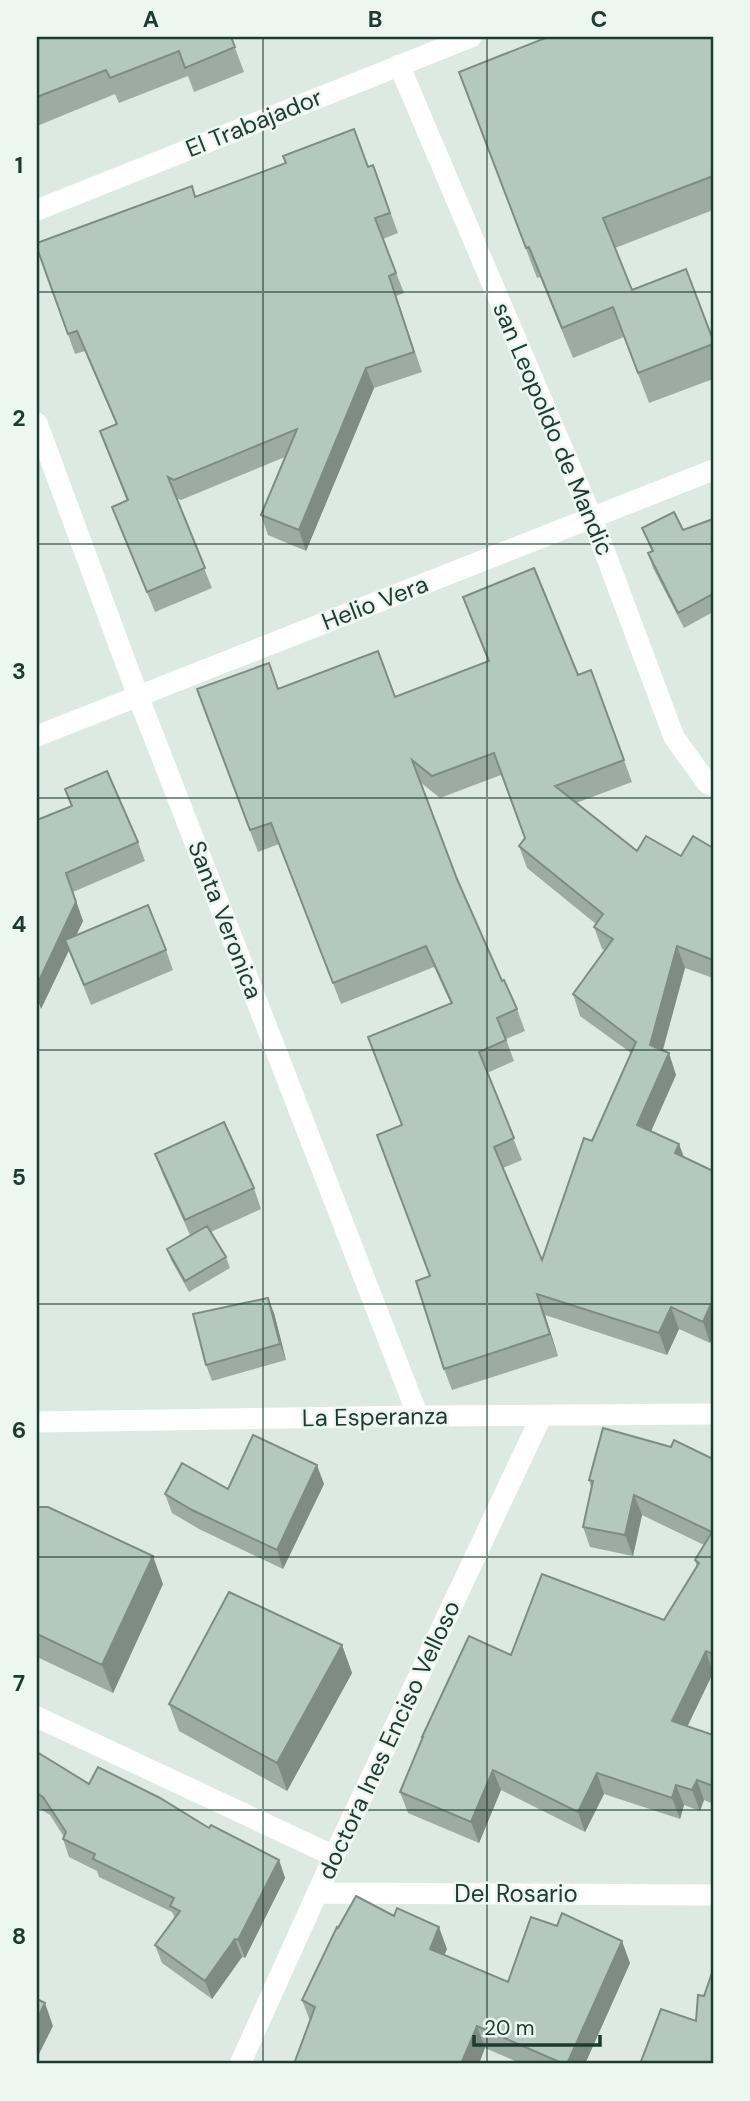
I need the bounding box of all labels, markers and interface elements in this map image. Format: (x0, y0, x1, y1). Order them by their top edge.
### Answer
text: A (143, 4, 159, 34)
text: B (368, 4, 382, 34)
text: C (591, 4, 607, 34)
street label: El Trabajador (181, 81, 327, 164)
text: 1 (15, 150, 23, 180)
street label: san Leopoldo de Mandic (486, 297, 621, 560)
text: 2 (12, 403, 26, 433)
street label: Helio Vera (317, 568, 433, 637)
text: 3 (12, 656, 26, 686)
street label: Santa Veronica (181, 836, 270, 1003)
text: 4 (12, 909, 27, 939)
text: 5 (12, 1162, 26, 1192)
street label: La Esperanza (302, 1400, 448, 1433)
text: 6 (12, 1415, 26, 1445)
street label: doctora Ines Enciso Velloso (310, 1595, 467, 1884)
text: 7 (13, 1668, 25, 1698)
street label: Del Rosario (454, 1878, 578, 1909)
text: 8 (12, 1921, 26, 1951)
scale bar (474, 2003, 600, 2047)
text: 20 m (484, 2014, 535, 2042)

